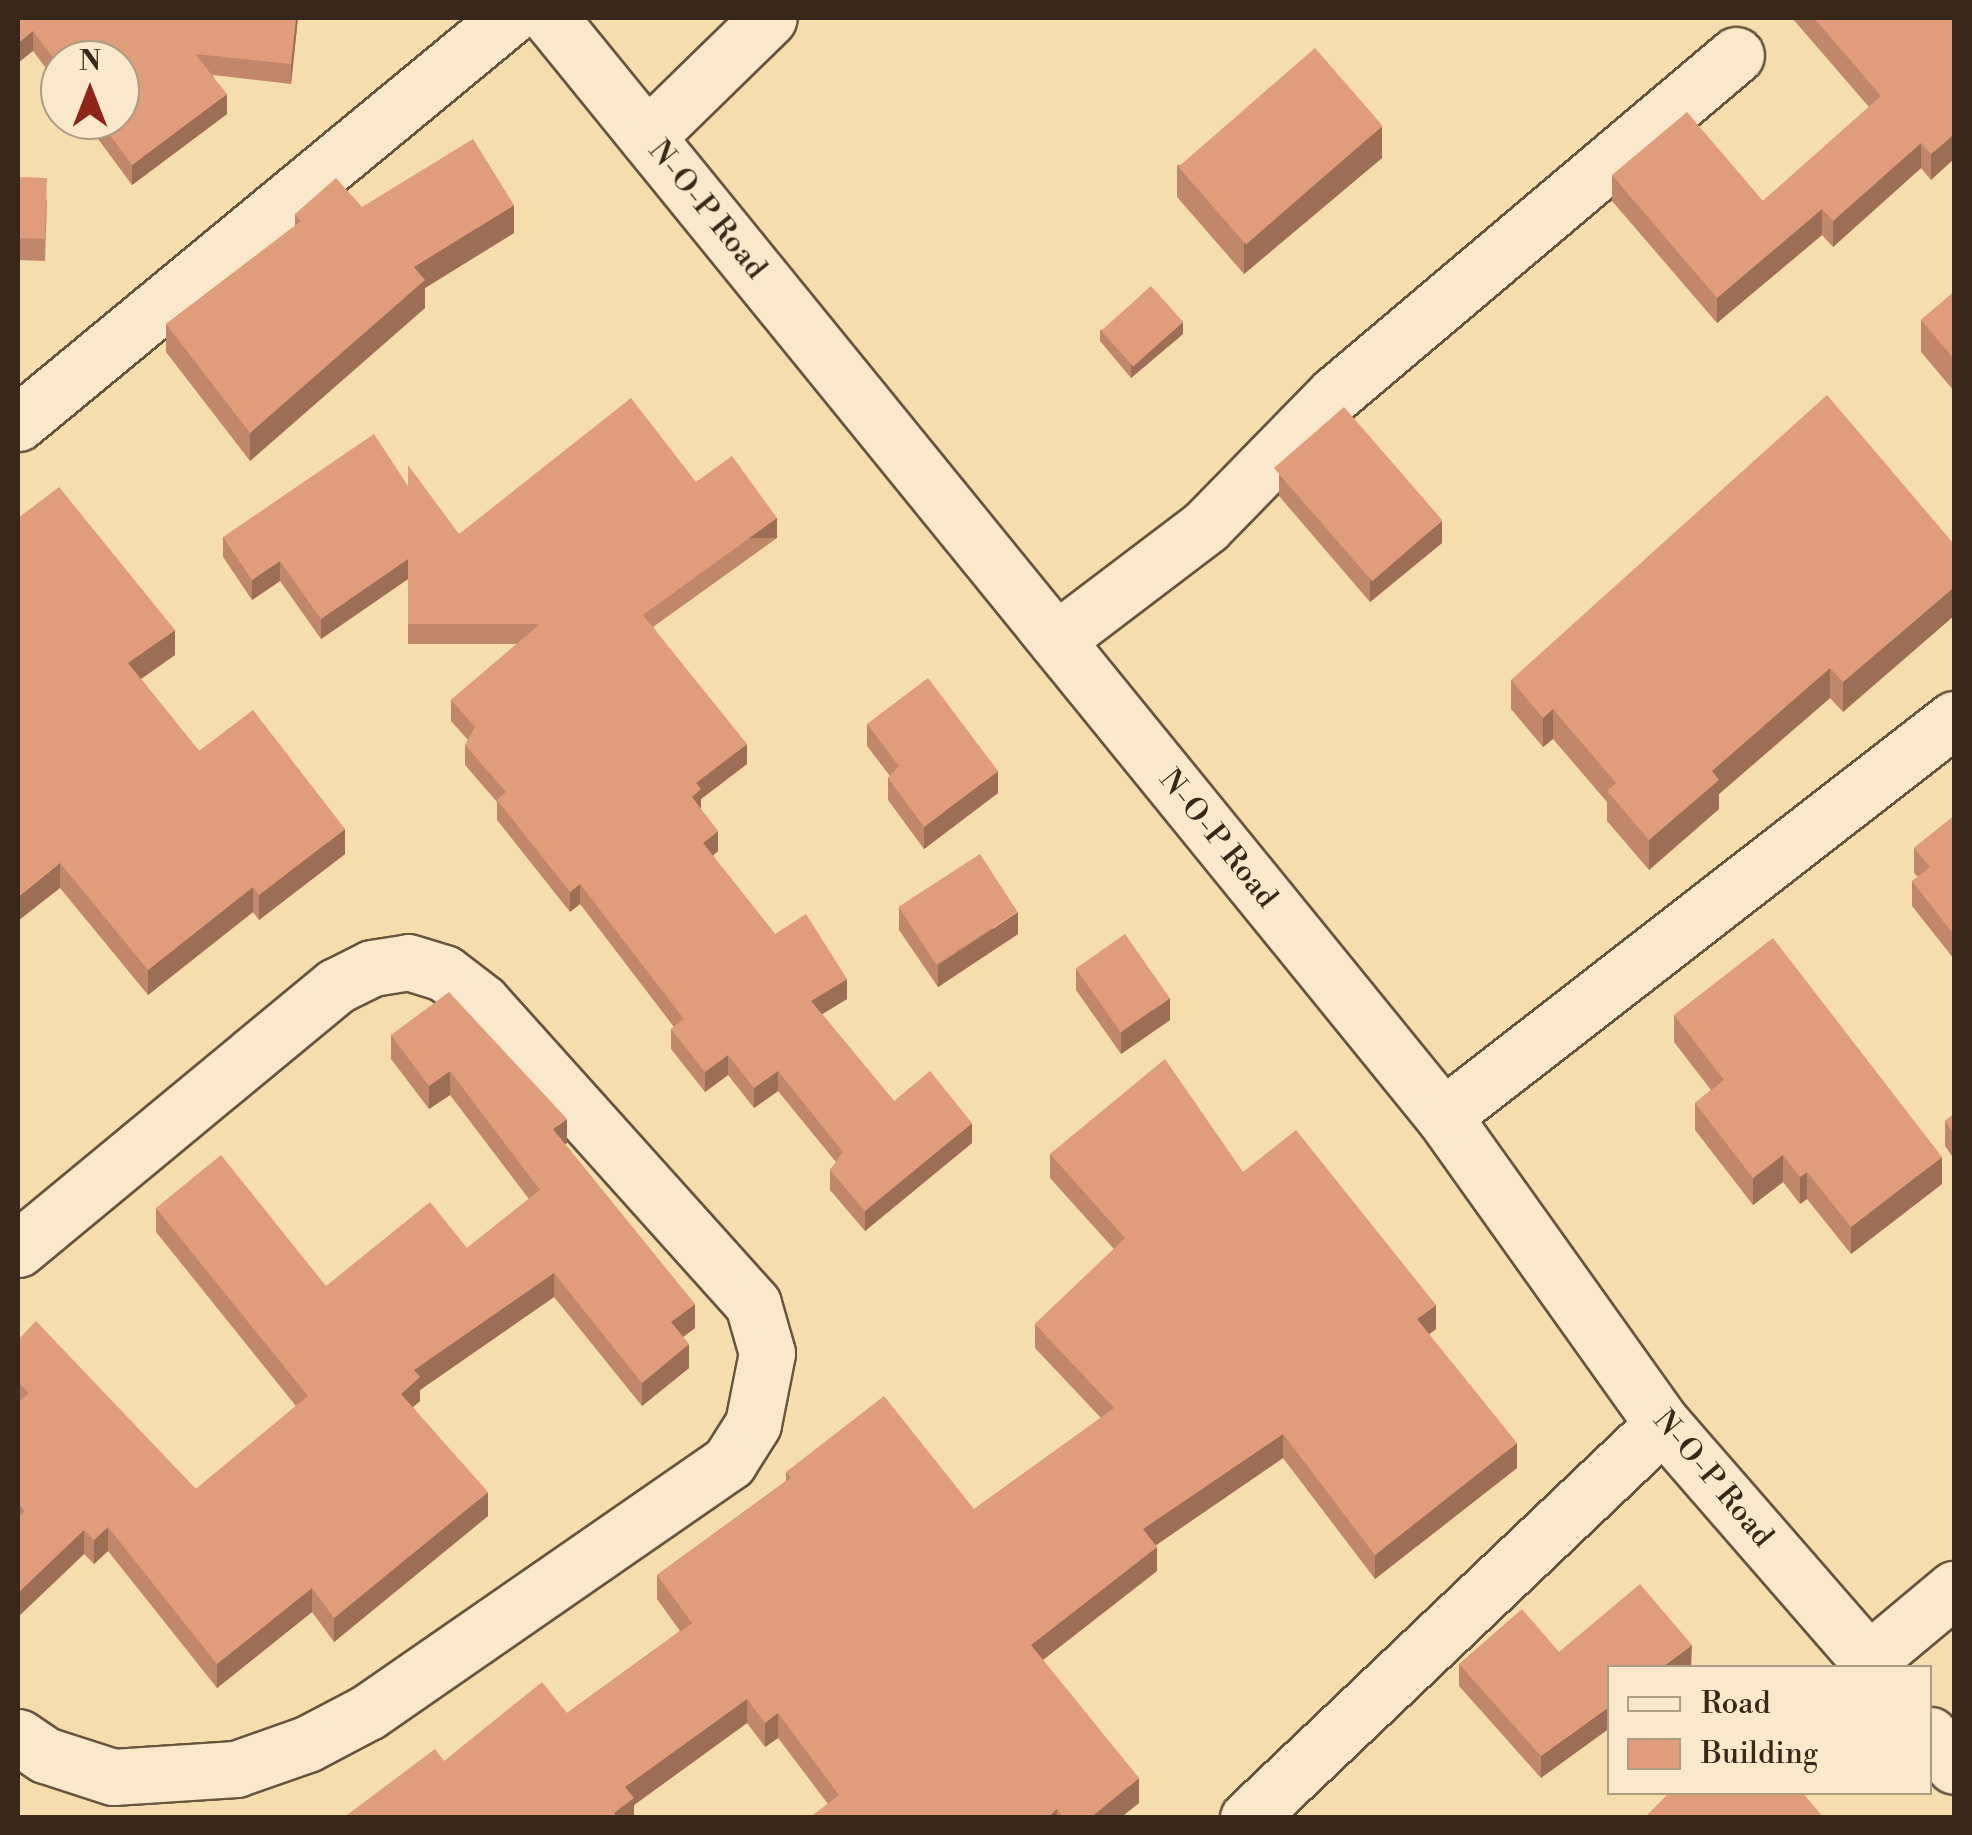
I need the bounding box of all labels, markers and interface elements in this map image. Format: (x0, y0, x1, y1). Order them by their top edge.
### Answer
north arrow (40, 40, 140, 140)
text: N (79, 44, 101, 79)
street label: N-O-P Road (640, 134, 774, 286)
street label: N-O-P Road (1151, 763, 1285, 915)
street label: N-O-P Road (1645, 1403, 1781, 1555)
legend (1607, 1665, 1932, 1795)
text: Road (1701, 1685, 1771, 1723)
text: Building (1701, 1735, 1818, 1773)

